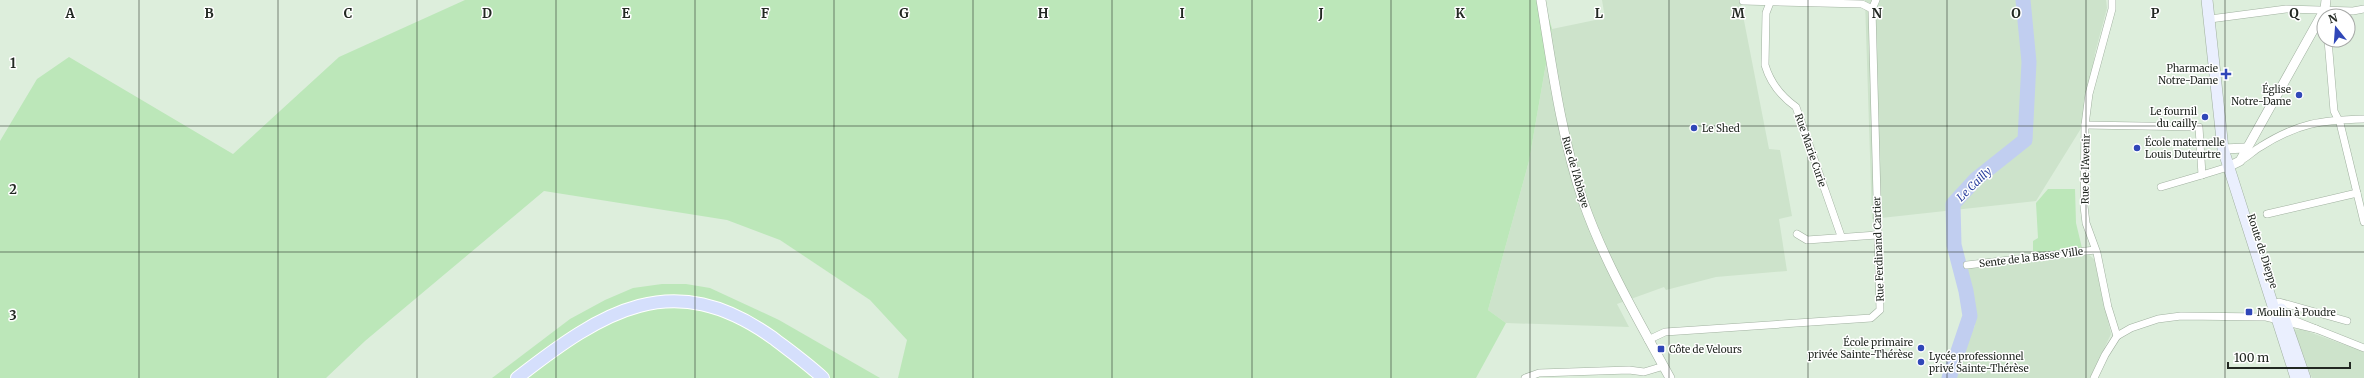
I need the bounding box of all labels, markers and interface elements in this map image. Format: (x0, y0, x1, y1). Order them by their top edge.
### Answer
text: A (64, 5, 75, 22)
text: B (204, 5, 214, 22)
text: C (344, 5, 353, 22)
text: D (482, 5, 492, 22)
text: E (622, 5, 631, 22)
text: F (761, 5, 769, 22)
text: G (899, 5, 909, 22)
text: H (1038, 5, 1049, 22)
text: I (1179, 5, 1185, 22)
text: J (1317, 5, 1324, 22)
text: K (1455, 5, 1465, 22)
text: L (1595, 5, 1604, 22)
text: M (1731, 5, 1745, 22)
text: N (1872, 5, 1883, 22)
text: O (2011, 5, 2021, 22)
text: P (2151, 5, 2160, 22)
text: Q (2289, 5, 2300, 22)
north arrow (2316, 8, 2356, 48)
text: N (2327, 10, 2340, 26)
text: 1 (10, 55, 16, 72)
place label: Pharmacie Notre-Dame (2158, 62, 2218, 87)
marker: Pharmacie Notre-Dame (2221, 69, 2231, 79)
place label: Église Notre-Dame (2231, 82, 2291, 108)
marker: Église Notre-Dame (2294, 90, 2304, 100)
place label: Le fournil du cailly (2150, 105, 2197, 130)
street label: Rue Marie Curie (1792, 112, 1829, 189)
marker: Le fournil du cailly (2200, 112, 2210, 122)
place label: Le Shed (1702, 122, 1740, 135)
marker: Le Shed (1689, 123, 1699, 133)
street label: Rue de l'Avenir (2078, 133, 2093, 204)
street label: Rue de l'Abbaye (1559, 135, 1592, 209)
place label: École maternelle Louis Duteurtre (2145, 135, 2225, 161)
marker: École maternelle Louis Duteurtre (2132, 143, 2142, 153)
water label: Le Cailly (1954, 164, 1994, 204)
text: 2 (9, 181, 17, 198)
street label: Rue Ferdinand Cartier (1870, 196, 1887, 302)
street label: Route de Dieppe (2244, 212, 2281, 290)
street label: Sente de la Basse Ville (1978, 245, 2084, 270)
place label: Moulin à Poudre (2257, 306, 2336, 319)
text: 3 (9, 307, 17, 324)
marker: Moulin à Poudre (2244, 307, 2254, 317)
place label: École primaire privée Sainte-Thérèse (1808, 335, 1913, 361)
place label: Côte de Velours (1669, 343, 1742, 356)
marker: École primaire privée Sainte-Thérèse (1916, 343, 1926, 353)
marker: Côte de Velours (1656, 344, 1666, 354)
scale bar (2228, 344, 2350, 370)
place label: Lycée professionnel privé Sainte-Thérèse (1929, 350, 2029, 375)
text: 100 m (2234, 350, 2269, 365)
marker: Lycée professionnel privé Sainte-Thérèse (1916, 357, 1926, 367)

